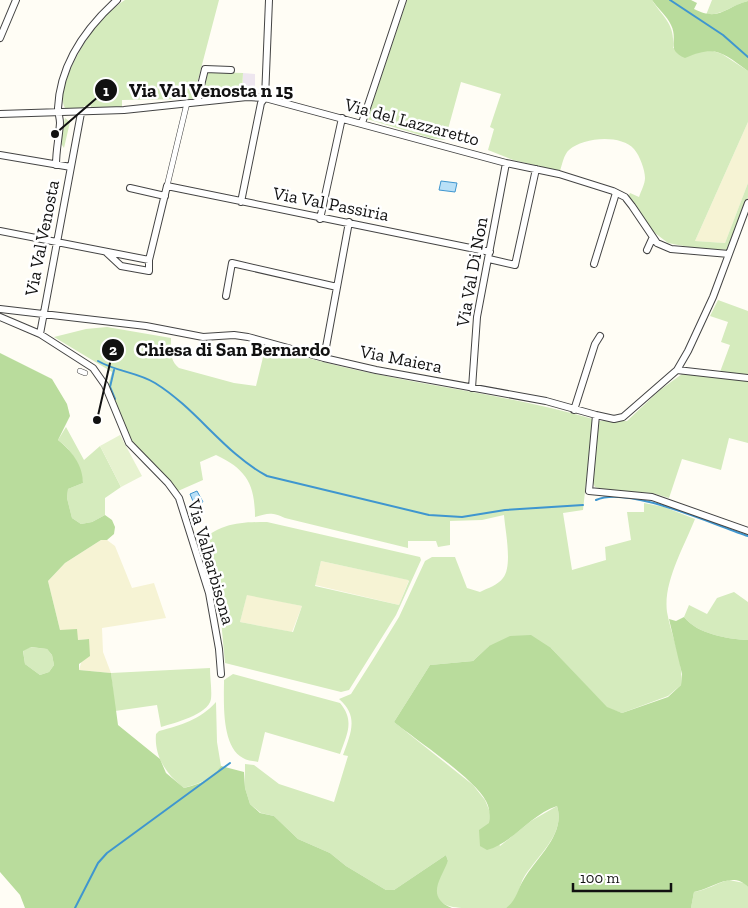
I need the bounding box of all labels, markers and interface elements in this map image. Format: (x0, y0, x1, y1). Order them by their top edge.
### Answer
callout: Via Val Venosta n 15 (93, 73, 304, 107)
text: Via Val Venosta n 15 (129, 79, 293, 102)
text: 1 (103, 82, 109, 100)
street label: Via del Lazzaretto (341, 93, 482, 151)
street label: Via Val Venosta (20, 178, 64, 299)
street label: Via Val Passiria (270, 182, 391, 226)
street label: Via Val Di Non (451, 215, 493, 329)
callout: Chiesa di San Bernardo (101, 333, 340, 367)
text: Chiesa di San Bernardo (136, 338, 330, 361)
street label: Via Maiera (357, 340, 444, 378)
text: 2 (109, 341, 117, 359)
street label: Via Valbarbisona (182, 496, 239, 627)
scale bar (573, 860, 670, 892)
text: 100 m (580, 869, 619, 887)

